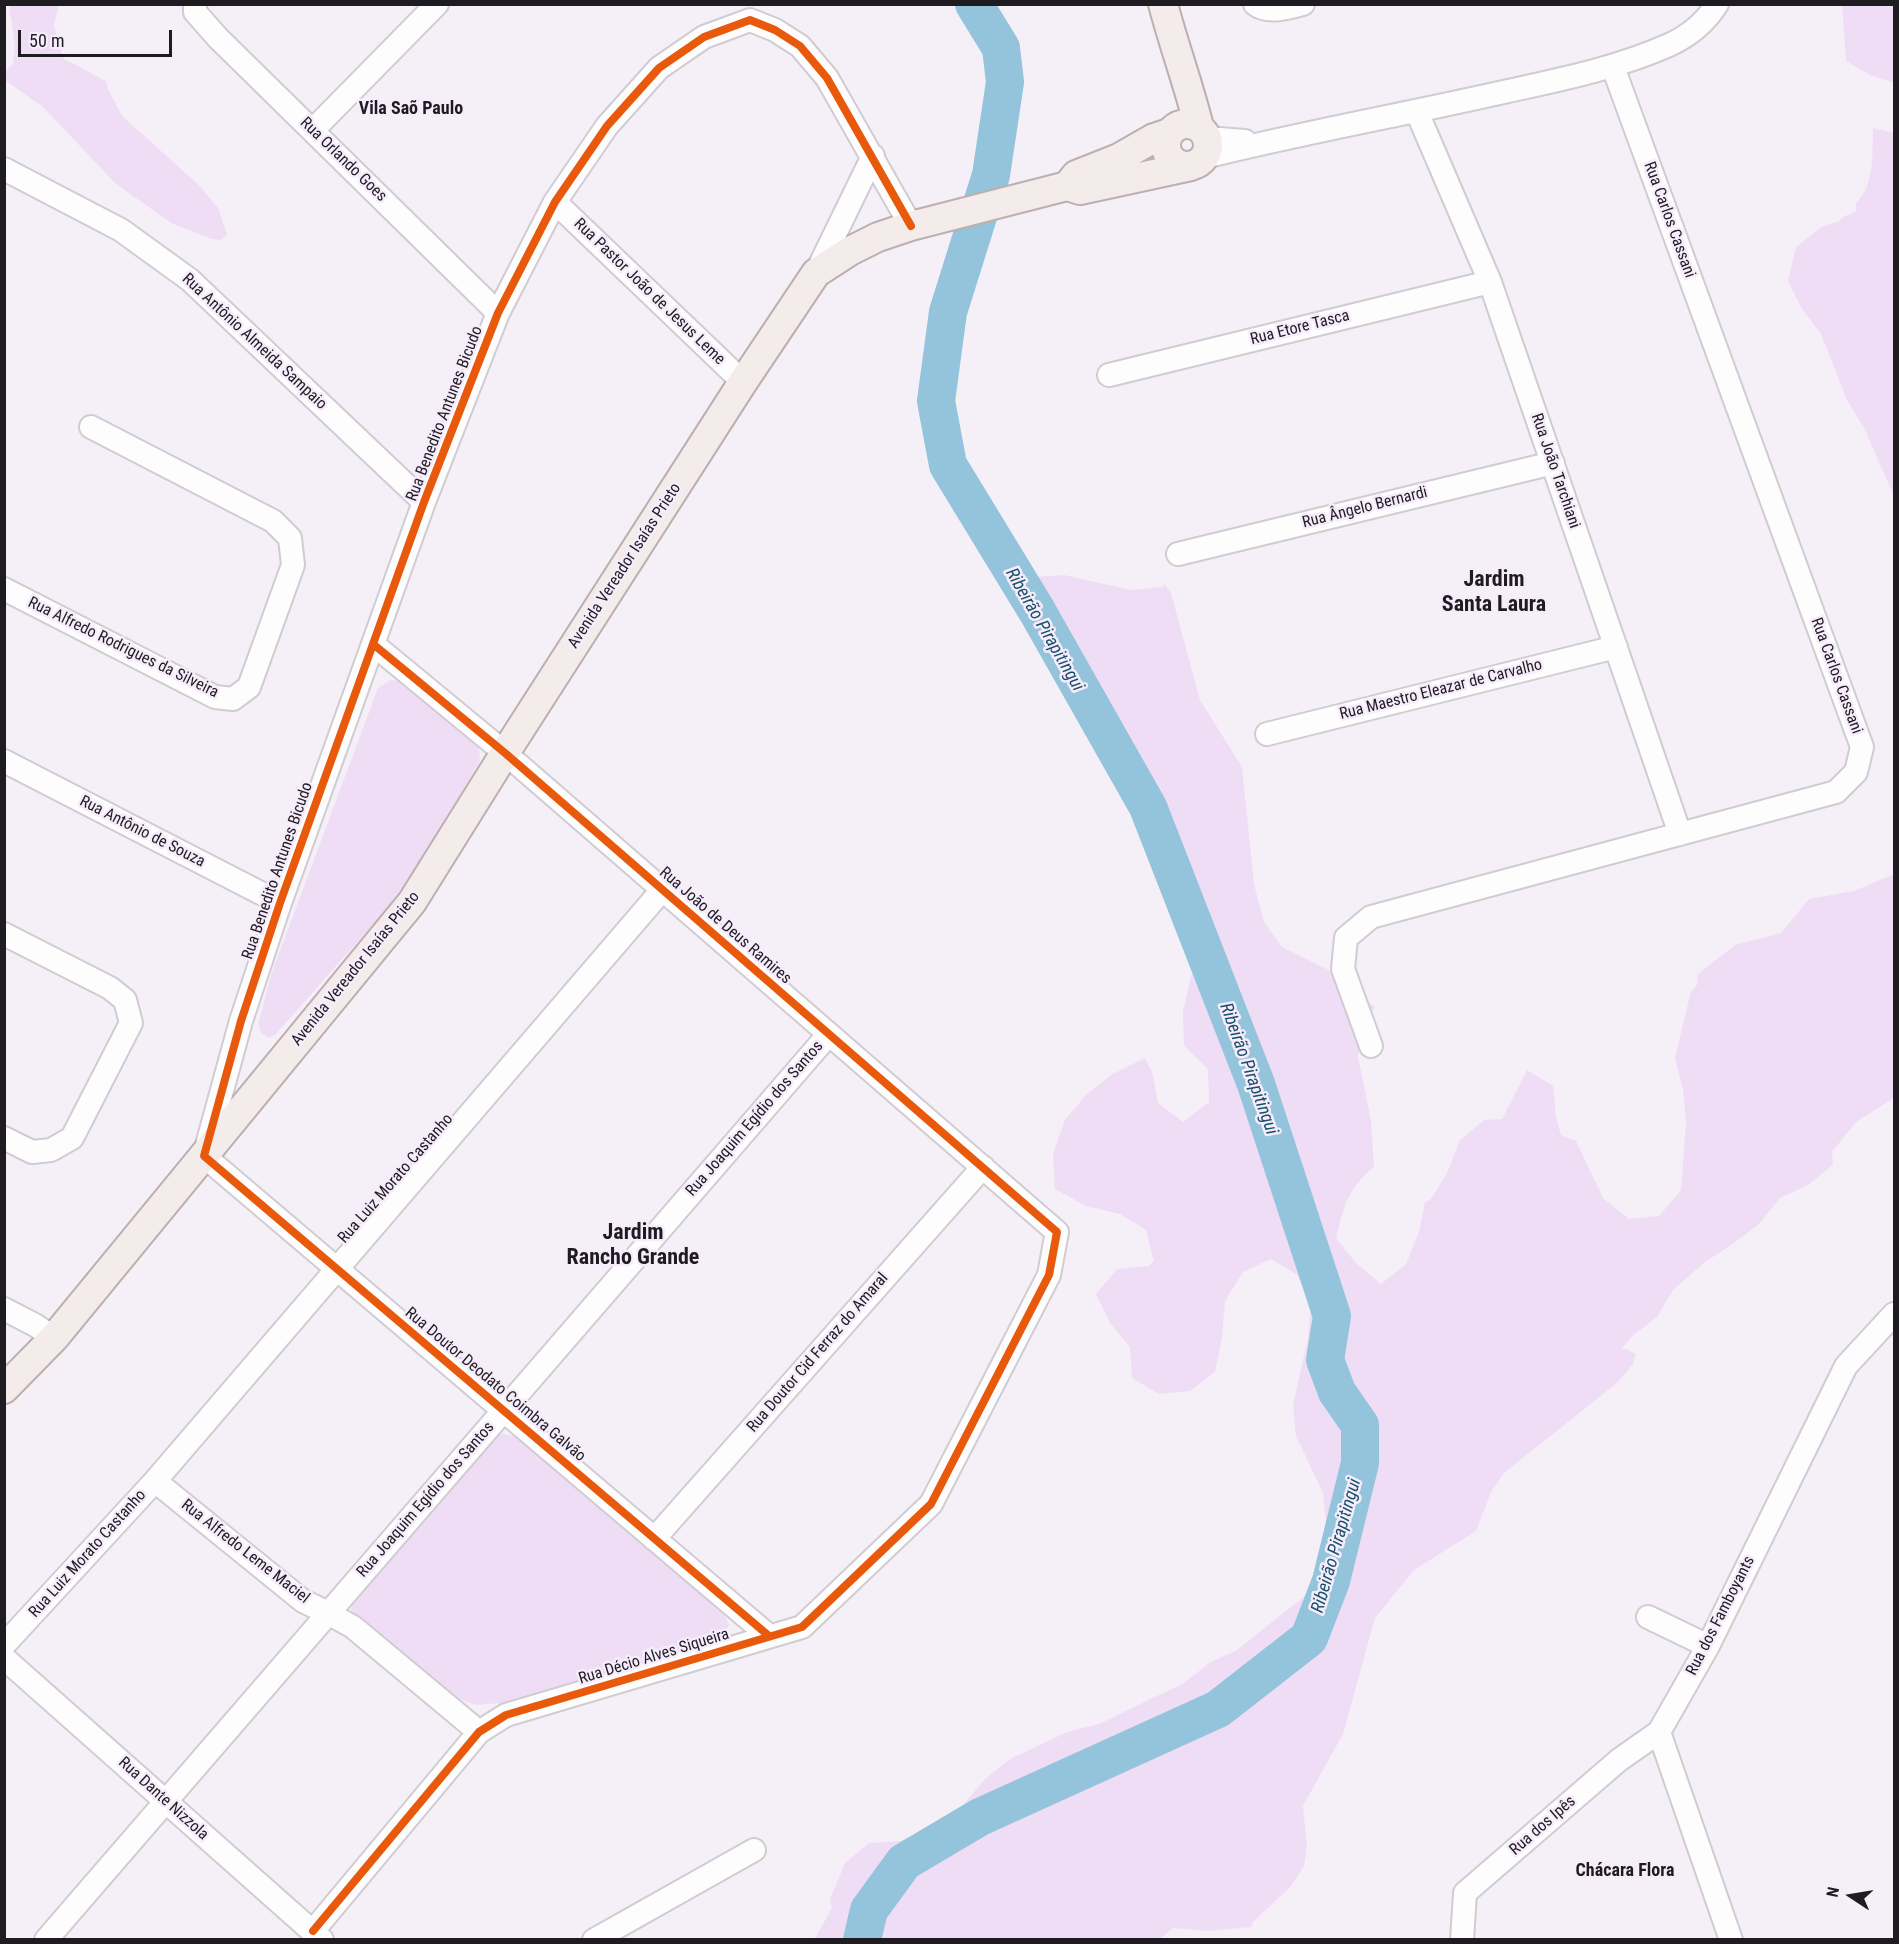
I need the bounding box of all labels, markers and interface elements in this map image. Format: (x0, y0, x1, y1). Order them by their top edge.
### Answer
scale bar (21, 18, 176, 56)
text: 50 m (29, 30, 64, 51)
district label: Vila Saõ Paulo (359, 98, 463, 120)
street label: Rua Orlando Goes (296, 114, 390, 206)
street label: Rua Carlos Cassani (1639, 159, 1699, 281)
street label: Rua Pastor João de Jesus Leme (569, 215, 729, 369)
street label: Rua Antônio Almeida Sampaio (178, 270, 330, 414)
street label: Rua Etore Tasca (1248, 306, 1352, 350)
street label: Rua Benedito Antunes Bicudo (403, 324, 487, 504)
street label: Rua João Tarchiani (1526, 411, 1584, 531)
street label: Avenida Vereador Isaías Prieto (564, 480, 686, 652)
street label: Rua Ângelo Bernardi (1300, 483, 1430, 533)
water label: Ribeirão Pirapitingui (1000, 565, 1088, 695)
district label: Jardim Santa Laura (1442, 567, 1546, 618)
street label: Rua Alfredo Rodrigues da Silveira (25, 593, 221, 703)
street label: Rua Carlos Cassani (1806, 615, 1866, 737)
street label: Rua Maestro Eleazar de Carvalho (1338, 656, 1544, 724)
street label: Rua Benedito Antunes Bicudo (239, 780, 317, 962)
street label: Rua Antônio de Souza (76, 792, 208, 872)
street label: Rua João de Deus Ramires (655, 863, 795, 989)
street label: Avenida Vereador Isaías Prieto (288, 888, 424, 1050)
water label: Ribeirão Pirapitingui (1214, 1000, 1282, 1138)
street label: Rua Joaquim Egídio dos Santos (682, 1037, 828, 1201)
street label: Rua Luiz Morato Castanho (334, 1110, 458, 1248)
district label: Jardim Rancho Grande (567, 1220, 699, 1272)
street label: Rua Doutor Cid Ferraz do Amaral (743, 1269, 893, 1437)
street label: Rua Doutor Deodato Coimbra Galvão (401, 1304, 589, 1466)
street label: Rua Joaquim Egídio dos Santos (353, 1418, 499, 1582)
water label: Ribeirão Pirapitingui (1308, 1476, 1366, 1616)
street label: Rua Luiz Morato Castanho (25, 1486, 151, 1622)
street label: Rua Alfredo Leme Maciel (177, 1496, 313, 1608)
street label: Rua dos Famboyants (1683, 1553, 1759, 1679)
street label: Rua Décio Alves Siqueira (577, 1625, 731, 1689)
street label: Rua Dante Nizzola (114, 1753, 212, 1845)
street label: Rua dos Ipês (1506, 1792, 1580, 1860)
district label: Chácara Flora (1576, 1860, 1674, 1882)
north arrow (1821, 1866, 1881, 1926)
text: N (1823, 1885, 1843, 1899)

